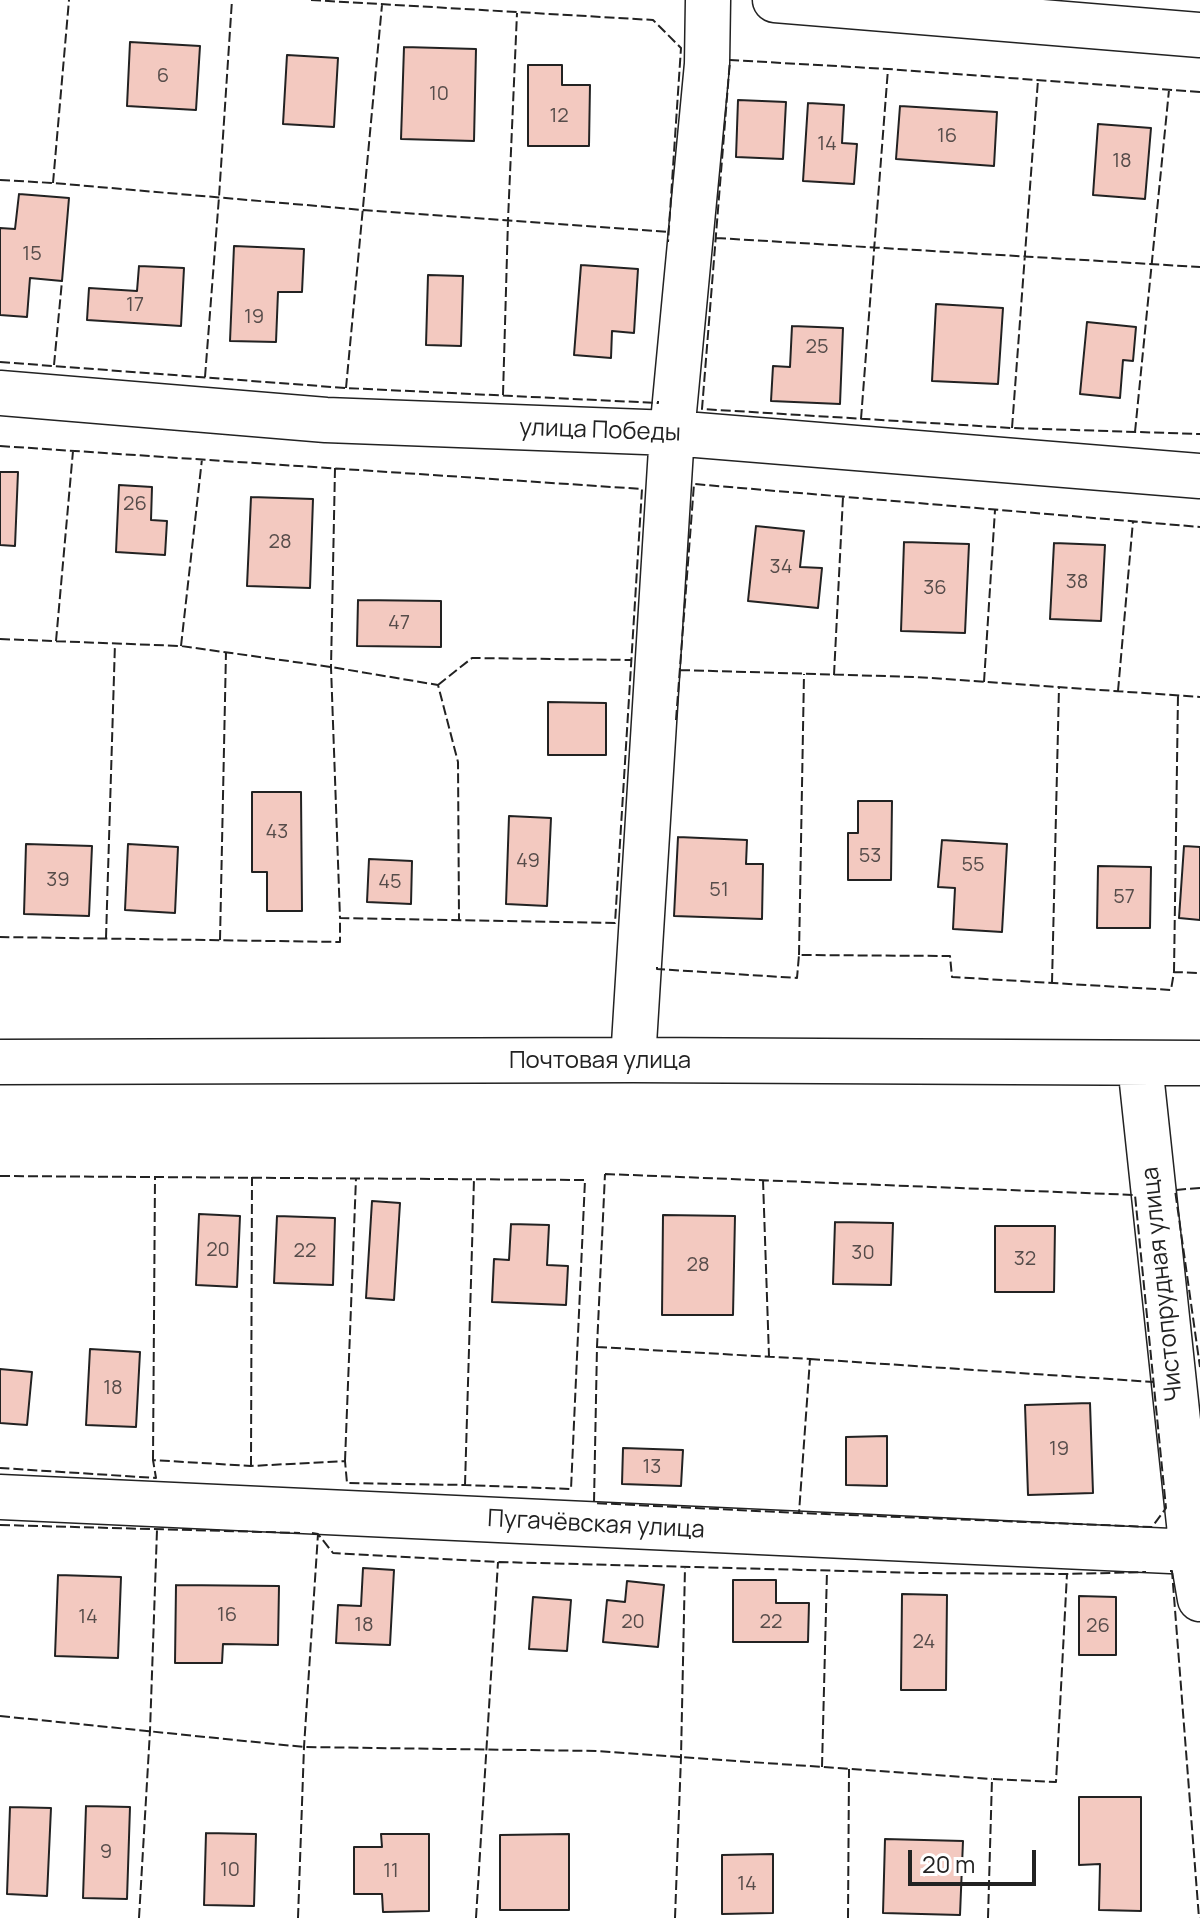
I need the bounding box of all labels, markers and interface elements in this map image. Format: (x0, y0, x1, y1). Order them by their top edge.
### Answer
house number: 6 (157, 64, 169, 88)
house number: 10 (429, 82, 449, 106)
house number: 12 (549, 104, 569, 128)
house number: 16 (937, 124, 957, 148)
house number: 14 (817, 132, 837, 156)
house number: 18 (1112, 149, 1132, 173)
house number: 15 (22, 242, 42, 266)
house number: 17 (126, 293, 144, 317)
house number: 19 (244, 305, 264, 329)
house number: 25 (806, 335, 828, 359)
street label: улица Победы (519, 414, 681, 448)
house number: 26 (123, 492, 147, 516)
house number: 28 (268, 530, 292, 554)
house number: 34 (770, 555, 792, 579)
house number: 38 (1066, 570, 1088, 594)
house number: 36 (923, 576, 947, 600)
house number: 47 (388, 611, 410, 635)
house number: 43 (266, 820, 288, 844)
house number: 53 (859, 844, 881, 868)
house number: 49 (516, 849, 540, 873)
house number: 55 (961, 853, 985, 877)
house number: 39 (46, 868, 70, 892)
house number: 45 (378, 870, 402, 894)
house number: 51 (709, 878, 729, 902)
house number: 57 (1113, 885, 1135, 909)
street label: Почтовая улица (509, 1047, 691, 1075)
street label: Чистопрудная улица (1136, 1165, 1190, 1403)
house number: 20 (206, 1238, 230, 1262)
house number: 22 (294, 1239, 316, 1263)
house number: 30 (851, 1241, 875, 1265)
house number: 32 (1014, 1247, 1036, 1271)
house number: 28 (686, 1253, 710, 1277)
house number: 18 (103, 1376, 123, 1400)
house number: 19 (1049, 1437, 1069, 1461)
house number: 13 (643, 1455, 661, 1479)
street label: Пугачёвская улица (487, 1505, 705, 1545)
house number: 16 (217, 1603, 237, 1627)
house number: 14 (78, 1605, 98, 1629)
house number: 20 (621, 1610, 645, 1634)
house number: 22 (760, 1610, 782, 1634)
house number: 18 (354, 1613, 374, 1637)
house number: 26 (1086, 1614, 1110, 1638)
house number: 24 (913, 1630, 935, 1654)
scale bar (912, 1834, 1040, 1884)
house number: 9 (100, 1840, 112, 1864)
text: 20 m (922, 1847, 975, 1880)
house number: 10 (220, 1858, 240, 1882)
house number: 11 (383, 1859, 399, 1883)
house number: 14 (737, 1872, 757, 1896)

